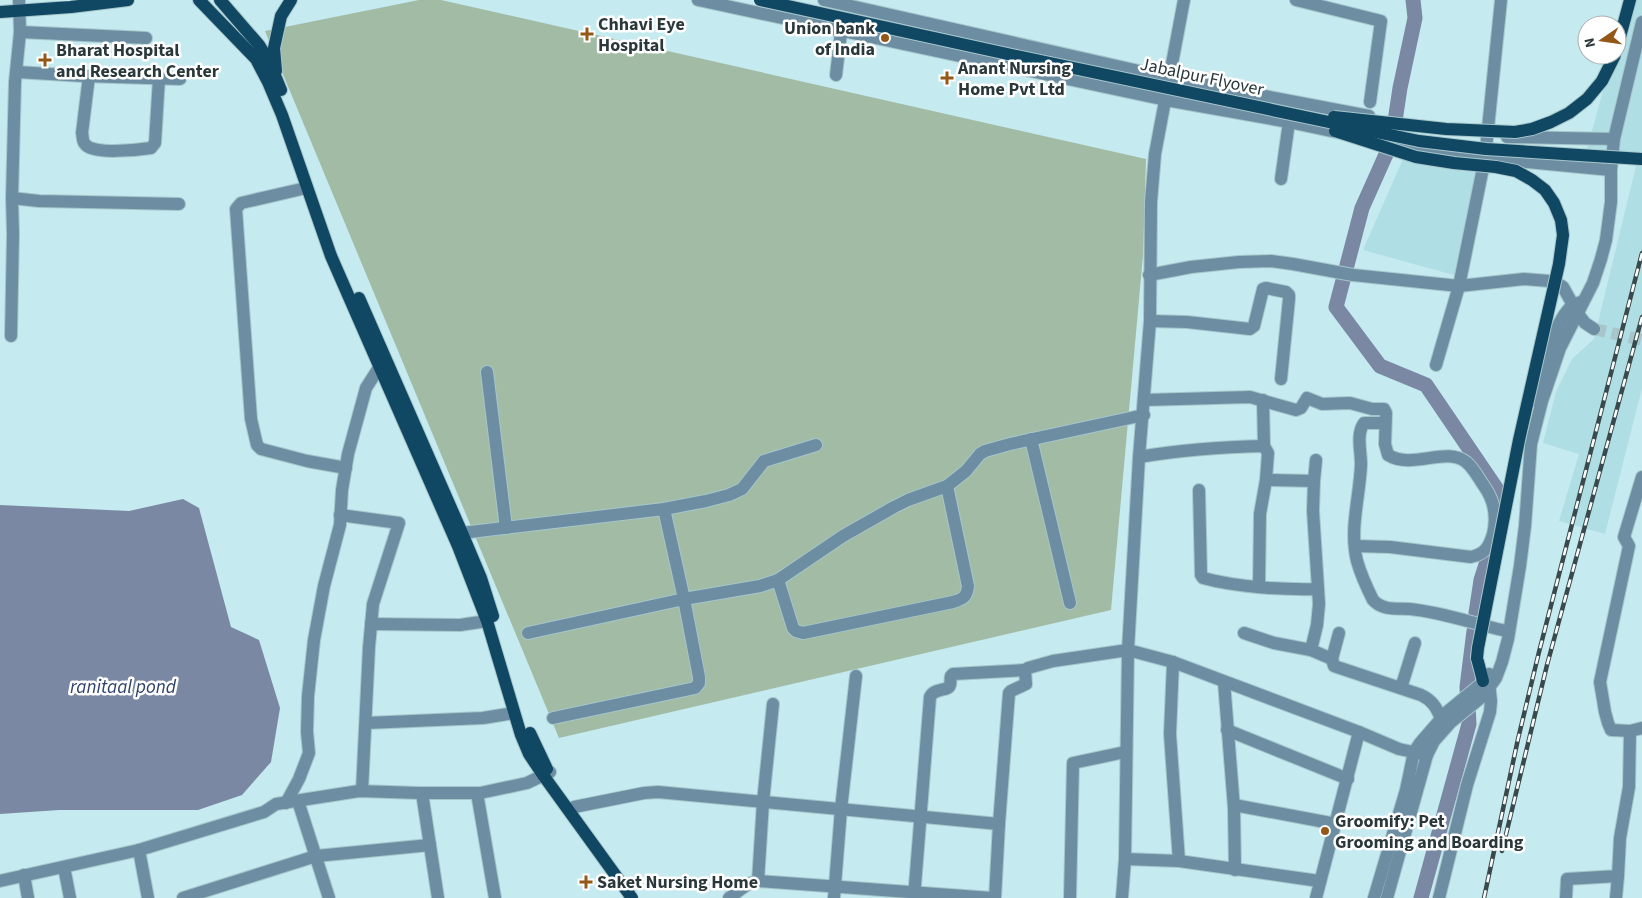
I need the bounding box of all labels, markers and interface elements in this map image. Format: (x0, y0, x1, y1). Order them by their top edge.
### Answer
place label: Chhavi Eye Hospital (598, 12, 685, 58)
north arrow (1577, 15, 1627, 65)
place label: Union bank of India (784, 16, 875, 62)
marker: Chhavi Eye Hospital (580, 27, 594, 41)
marker: Union bank of India (879, 32, 891, 44)
text: N (1580, 36, 1601, 49)
place label: Bharat Hospital and Research Center (56, 38, 220, 84)
street label: Jabalpur Flyover (1138, 52, 1267, 102)
marker: Bharat Hospital and Research Center (38, 53, 52, 67)
place label: Anant Nursing Home Pvt Ltd (957, 56, 1071, 102)
marker: Anant Nursing Home Pvt Ltd (940, 71, 954, 85)
water label: ranitaal pond (70, 674, 177, 701)
place label: Groomify: Pet Grooming and Boarding (1335, 809, 1524, 855)
marker: Groomify: Pet Grooming and Boarding (1319, 825, 1331, 837)
place label: Saket Nursing Home (597, 870, 758, 895)
marker: Saket Nursing Home (579, 875, 593, 889)

